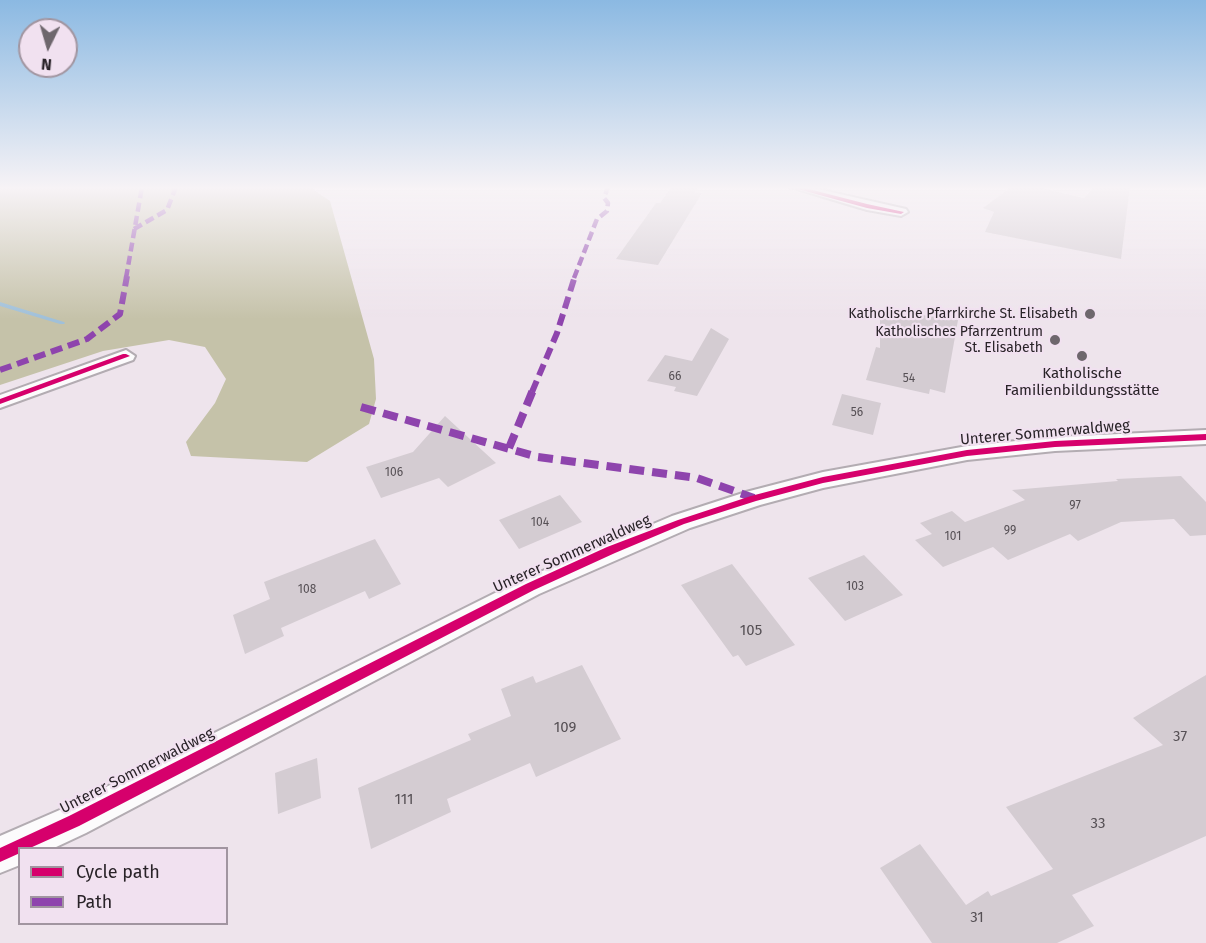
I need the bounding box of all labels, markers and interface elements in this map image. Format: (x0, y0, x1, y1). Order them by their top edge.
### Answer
north arrow (18, 18, 78, 78)
text: N (40, 55, 53, 74)
place label: Katholische Pfarrkirche St. Elisabeth (848, 306, 1078, 322)
marker: Katholische Pfarrkirche St. Elisabeth (1083, 307, 1097, 321)
place label: Katholisches Pfarrzentrum St. Elisabeth (875, 324, 1043, 356)
marker: Katholisches Pfarrzentrum St. Elisabeth (1048, 333, 1062, 347)
marker: Katholische Familienbildungsstätte (1075, 349, 1089, 363)
place label: Katholische Familienbildungsstätte (1004, 365, 1160, 400)
house number: 66 (669, 370, 681, 384)
house number: 54 (903, 372, 915, 386)
house number: 56 (851, 406, 863, 420)
street label: Unterer Sommerwaldweg (959, 417, 1131, 449)
house number: 106 (385, 466, 403, 480)
house number: 97 (1069, 499, 1081, 513)
street label: Unterer Sommerwaldweg (490, 511, 654, 597)
house number: 104 (531, 516, 549, 530)
house number: 99 (1004, 524, 1016, 538)
house number: 101 (945, 530, 961, 544)
house number: 103 (846, 580, 864, 594)
house number: 108 (298, 583, 316, 597)
house number: 105 (740, 622, 762, 640)
house number: 109 (554, 719, 576, 737)
street label: Unterer Sommerwaldweg (57, 724, 217, 818)
house number: 37 (1173, 728, 1187, 746)
house number: 111 (394, 791, 414, 809)
house number: 33 (1091, 815, 1105, 833)
legend (18, 847, 228, 925)
text: Cycle path (76, 861, 160, 883)
text: Path (76, 891, 112, 913)
house number: 31 (970, 909, 984, 927)

